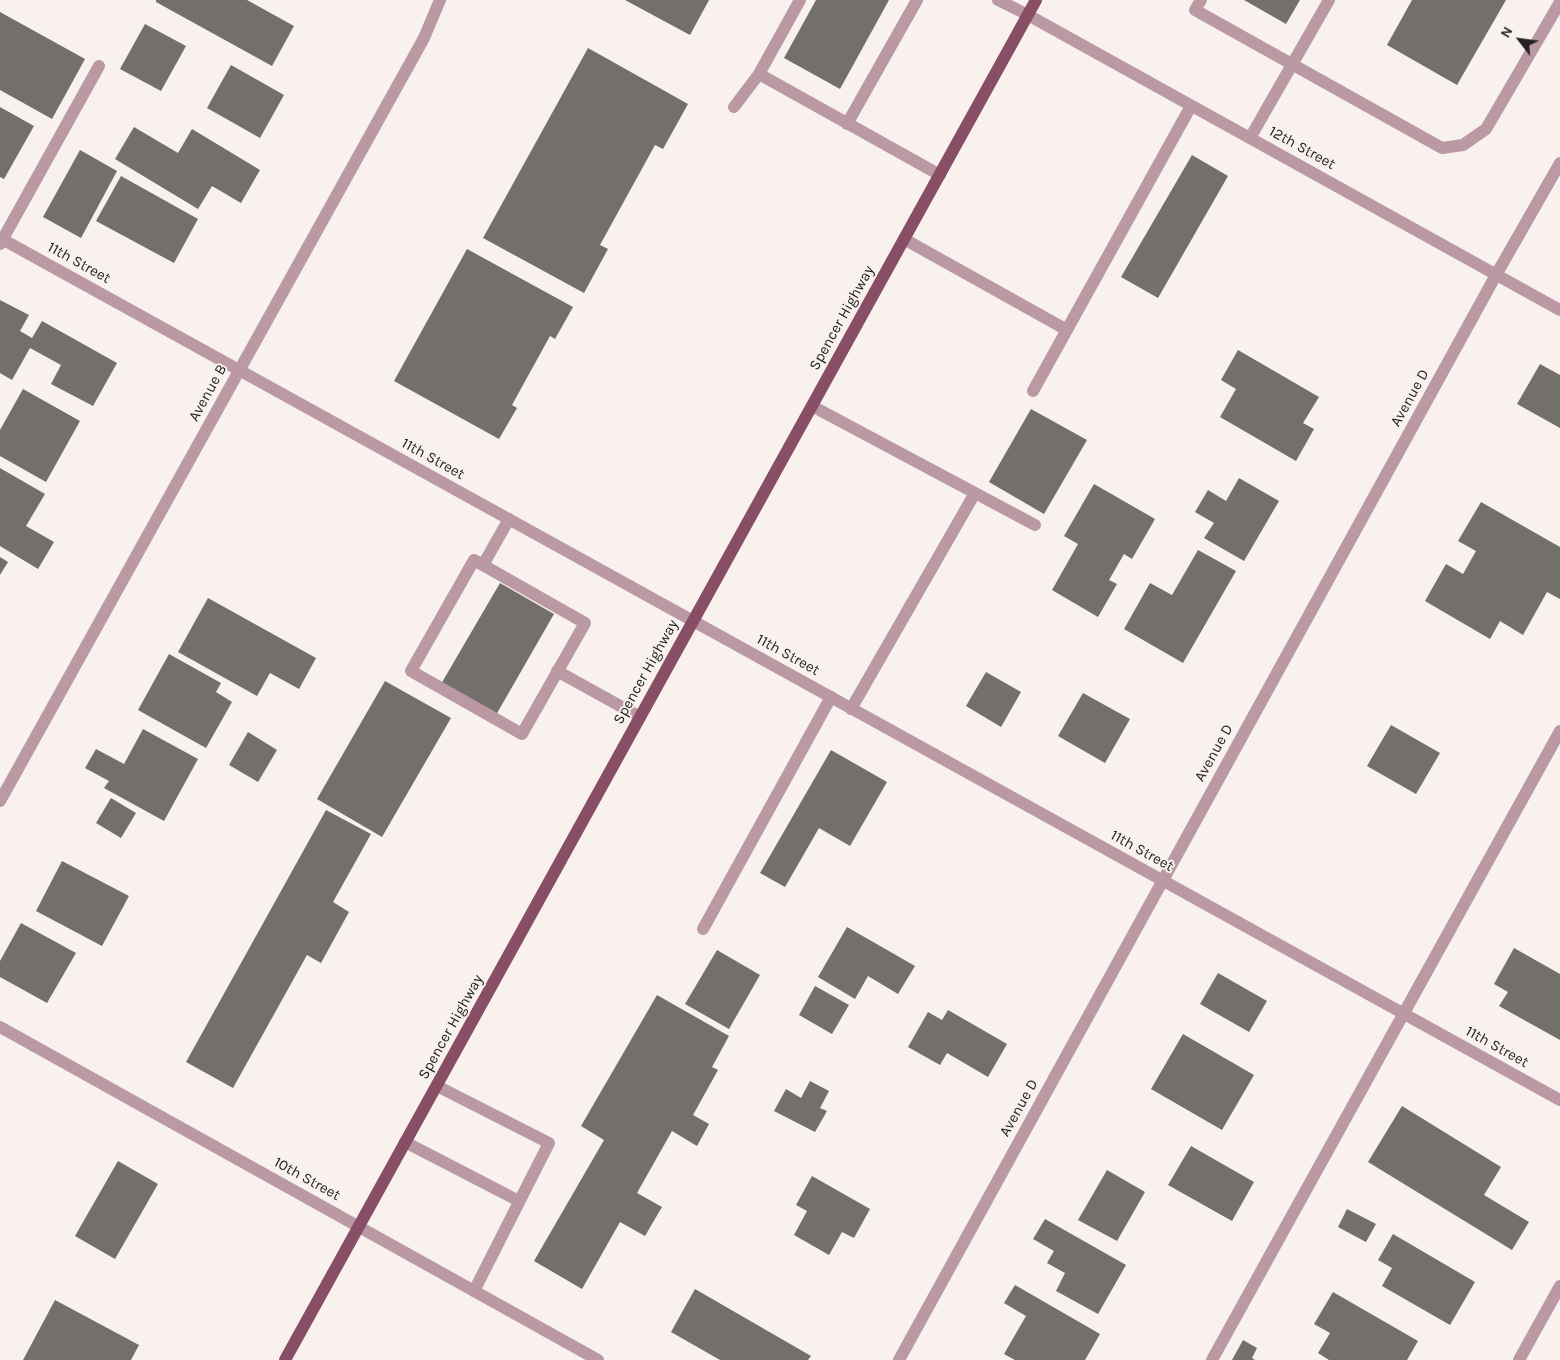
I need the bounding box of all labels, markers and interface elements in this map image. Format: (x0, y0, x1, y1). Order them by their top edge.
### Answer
north arrow (1495, 15, 1545, 65)
text: N (1497, 24, 1516, 41)
street label: 12th Street (1266, 122, 1338, 174)
street label: 11th Street (44, 238, 114, 288)
street label: Spencer Highway (806, 262, 878, 374)
street label: Avenue B (185, 361, 231, 425)
street label: Avenue D (1387, 366, 1433, 430)
street label: 11th Street (398, 434, 468, 484)
street label: Spencer Highway (610, 616, 682, 728)
street label: 11th Street (753, 630, 823, 680)
street label: Avenue D (1191, 721, 1237, 785)
street label: 11th Street (1107, 826, 1177, 876)
street label: Spencer Highway (415, 971, 487, 1083)
street label: 11th Street (1462, 1022, 1532, 1072)
street label: Avenue D (996, 1076, 1042, 1140)
street label: 10th Street (271, 1153, 343, 1205)

